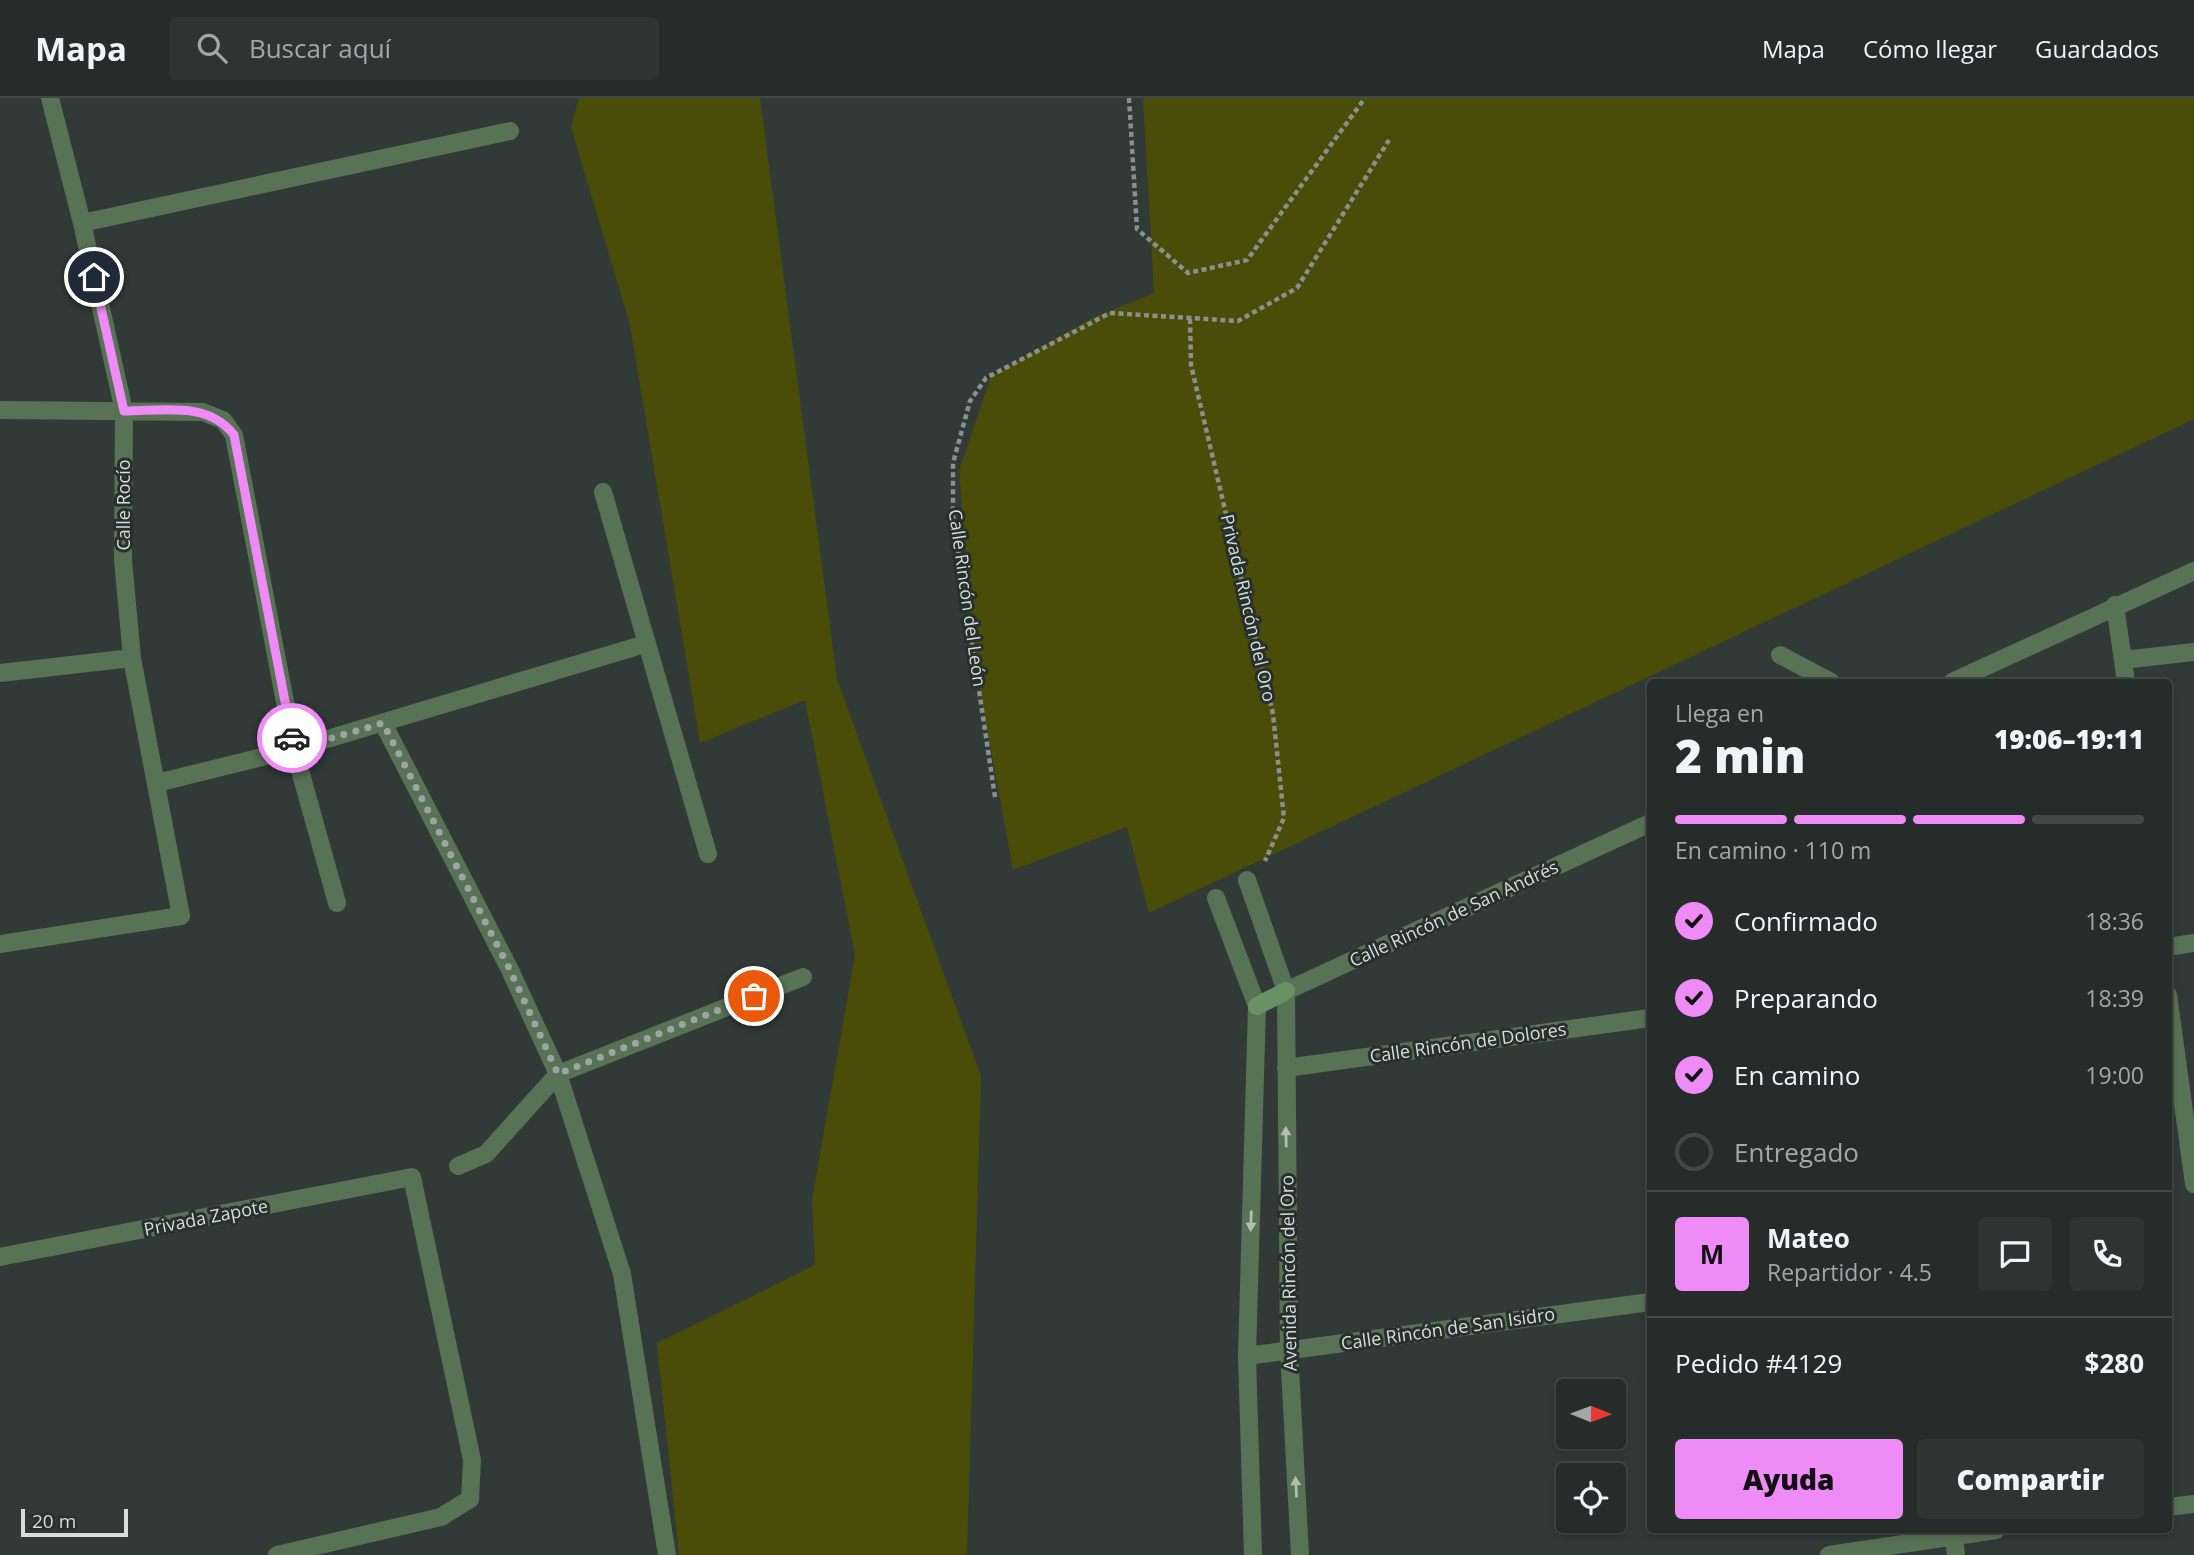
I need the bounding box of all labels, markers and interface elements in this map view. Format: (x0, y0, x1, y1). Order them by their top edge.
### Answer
search box (169, 17, 659, 80)
text: Mapa (35, 26, 127, 71)
icon: search (193, 29, 231, 67)
text: Buscar aquí (249, 30, 391, 66)
text: Mapa (1762, 32, 1825, 65)
text: Cómo llegar (1863, 32, 1997, 65)
text: Guardados (2035, 32, 2159, 65)
pin (64, 247, 124, 307)
icon: home (75, 258, 113, 296)
street label: Calle Rocío (111, 459, 135, 551)
street label: Calle Rincón del León (944, 508, 992, 688)
street label: Privada Rincón del Oro (1216, 512, 1282, 704)
text: Llega en (1675, 697, 1764, 729)
courier (257, 703, 327, 773)
icon: car (273, 719, 311, 757)
text: 19:06–19:11 (1994, 721, 2144, 757)
text: 2 min (1675, 724, 1806, 786)
text: En camino · 110 m (1675, 834, 1871, 866)
street label: Calle Rincón de San Andrés (1345, 854, 1562, 972)
icon: check (1675, 902, 1713, 940)
text: Confirmado (1734, 903, 1878, 939)
text: 18:36 (2085, 905, 2144, 937)
pin (724, 966, 784, 1026)
icon: bag (735, 977, 773, 1015)
icon: check (1675, 979, 1713, 1017)
text: Preparando (1734, 980, 1878, 1016)
text: 18:39 (2085, 982, 2144, 1014)
street label: Calle Rincón de Dolores (1368, 1016, 1568, 1068)
icon: check (1675, 1056, 1713, 1094)
text: En camino (1734, 1057, 1860, 1093)
text: 19:00 (2085, 1059, 2144, 1091)
one-way arrow (1281, 1126, 1292, 1148)
text: Entregado (1734, 1134, 1859, 1170)
street label: Avenida Rincón del Oro (1274, 1175, 1302, 1371)
street label: Privada Zapote (142, 1193, 270, 1241)
one-way arrow (1245, 1210, 1256, 1232)
button: chat (1978, 1217, 2052, 1291)
button: phone (2070, 1217, 2144, 1291)
text: Mateo (1767, 1220, 1850, 1256)
text: M (1700, 1236, 1724, 1272)
text: Repartidor · 4.5 (1767, 1256, 1932, 1288)
street label: Calle Rincón de San Isidro (1339, 1301, 1556, 1355)
text: Pedido #4129 (1675, 1345, 1842, 1381)
text: $280 (2085, 1345, 2144, 1381)
north arrow (1556, 1379, 1626, 1449)
map controls (1556, 1379, 1626, 1533)
button: Ayuda (1675, 1439, 1903, 1519)
button: Compartir (1917, 1439, 2144, 1519)
button: locate (1556, 1463, 1626, 1533)
one-way arrow (1291, 1476, 1302, 1498)
scale bar (21, 1506, 128, 1538)
text: 20 m (32, 1508, 76, 1534)

